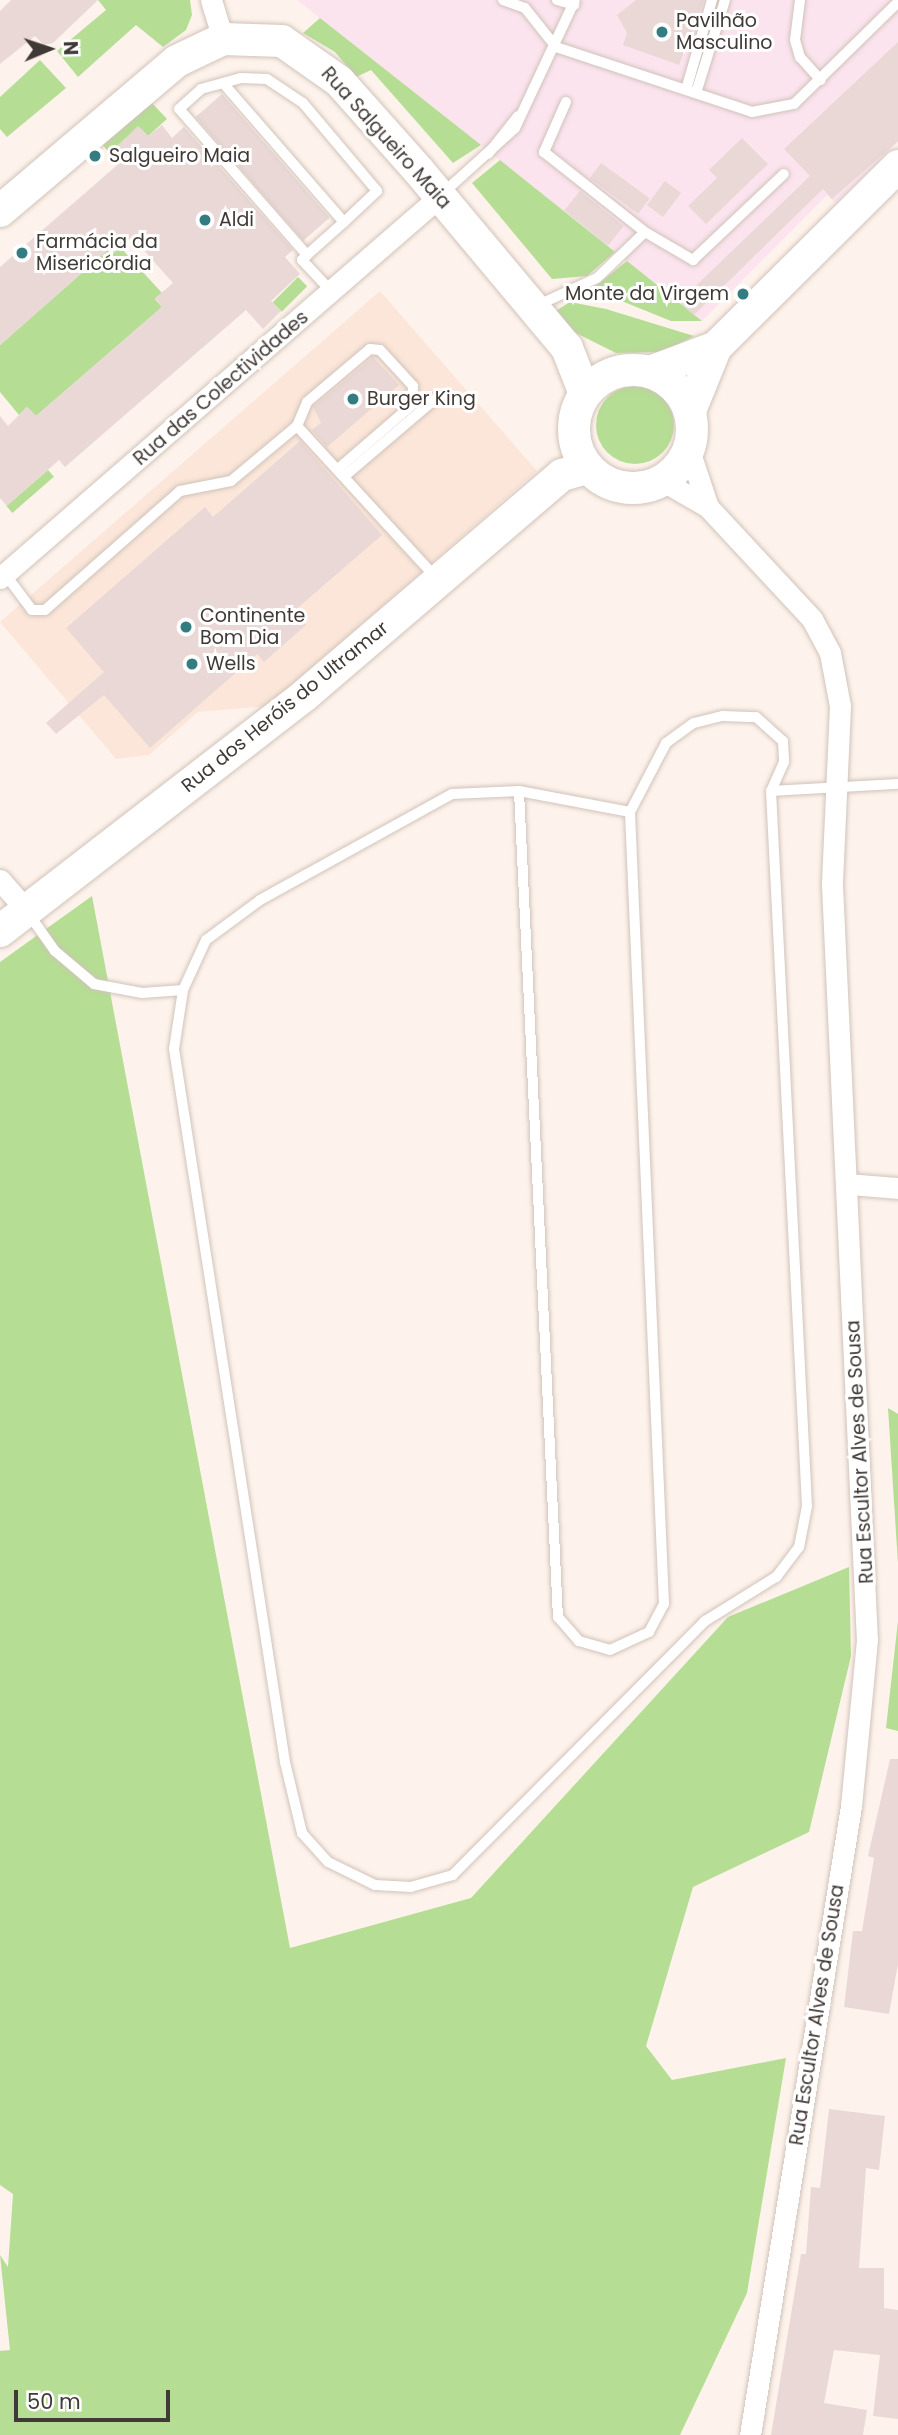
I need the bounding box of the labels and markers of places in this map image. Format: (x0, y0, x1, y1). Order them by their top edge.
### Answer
place label: Pavilhão Masculino (676, 10, 772, 54)
marker: Pavilhão Masculino (654, 24, 670, 40)
place label: Salgueiro Maia (109, 145, 250, 167)
marker: Salgueiro Maia (87, 148, 103, 164)
place label: Aldi (219, 209, 254, 231)
marker: Aldi (197, 212, 213, 228)
place label: Farmácia da Misericórdia (36, 231, 158, 275)
marker: Farmácia da Misericórdia (14, 245, 30, 261)
place label: Monte da Virgem (565, 283, 729, 305)
marker: Monte da Virgem (735, 286, 751, 302)
place label: Burger King (367, 388, 476, 410)
marker: Burger King (345, 391, 361, 407)
place label: Continente Bom Dia (200, 605, 305, 649)
marker: Continente Bom Dia (178, 619, 194, 635)
place label: Wells (206, 653, 256, 675)
marker: Wells (184, 656, 200, 672)

